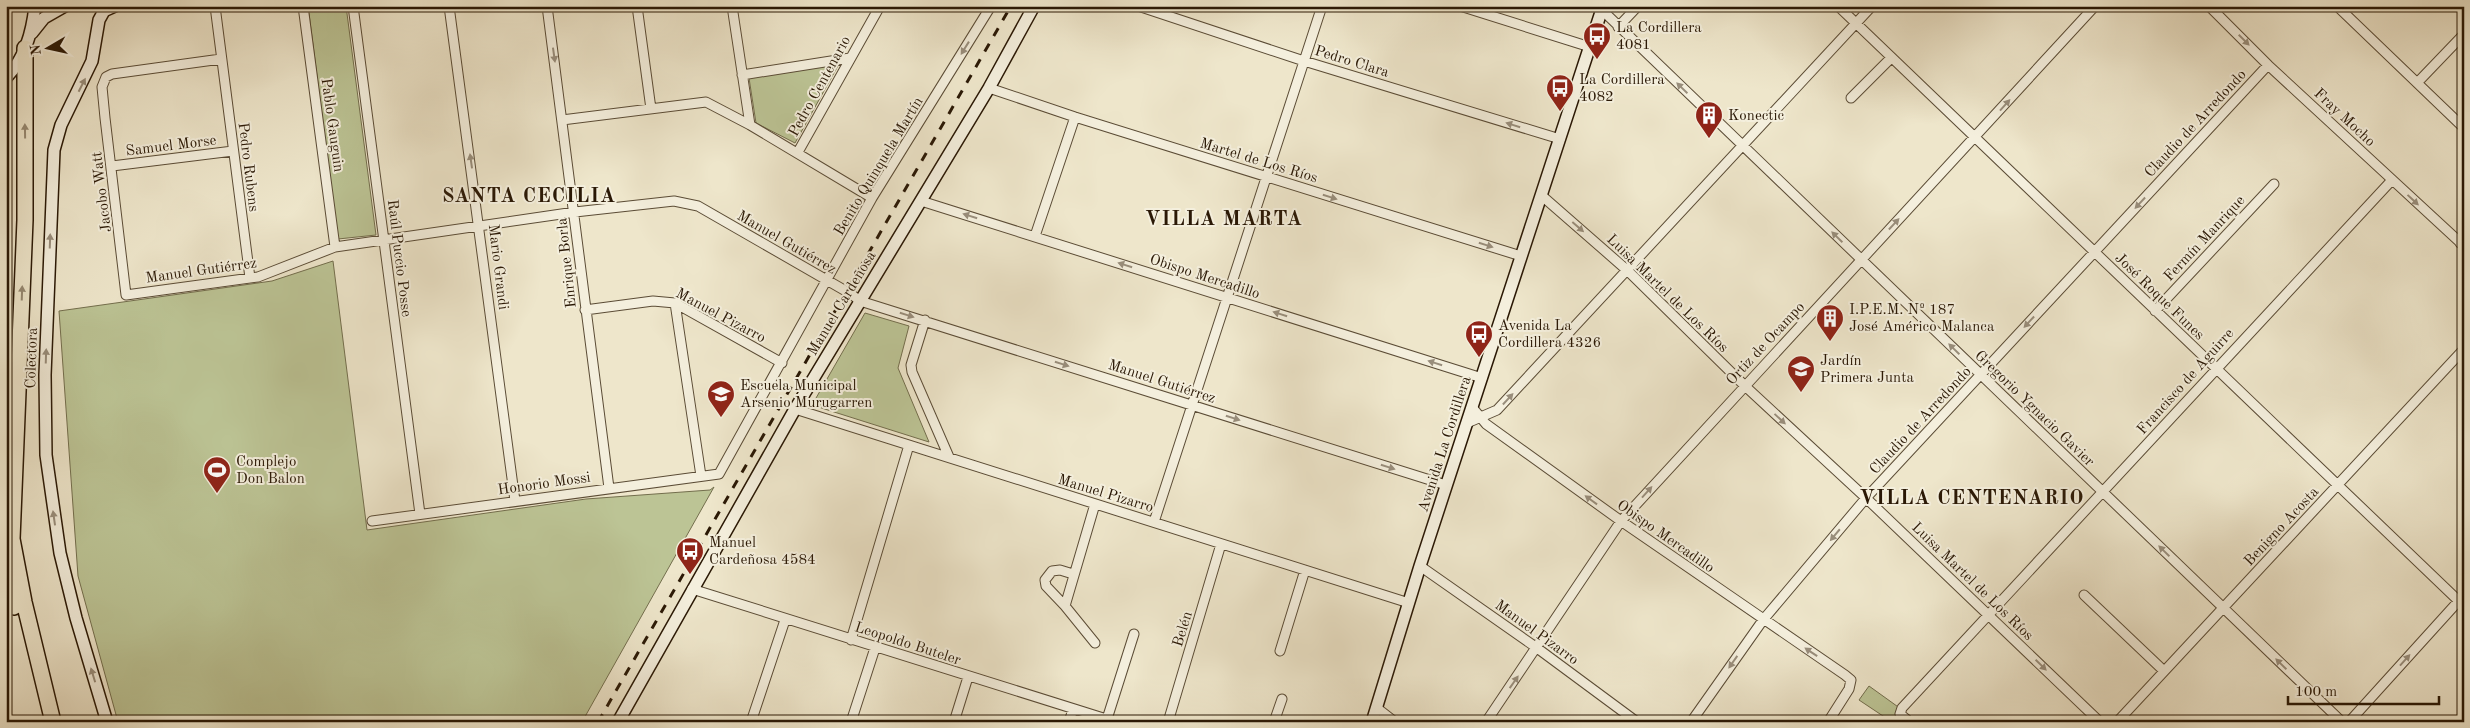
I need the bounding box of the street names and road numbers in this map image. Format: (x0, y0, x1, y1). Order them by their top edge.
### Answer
street label: Pedro Centenario (787, 34, 854, 139)
street label: Pedro Clara (1313, 44, 1391, 81)
street label: Claudio de Arredondo (2142, 67, 2250, 181)
street label: Pablo Gauguin (317, 77, 346, 173)
street label: Fray Mocho (2310, 86, 2378, 150)
street label: Benito Quinquela Martín (832, 95, 927, 239)
street label: Pedro Rubens (235, 122, 260, 213)
street label: Samuel Morse (125, 133, 218, 159)
street label: Martel de Los Ríos (1198, 136, 1319, 187)
street label: Jacobo Watt (90, 150, 115, 233)
street label: Fermín Manrique (2162, 193, 2249, 285)
street label: Raúl Puccio Posse (384, 199, 413, 318)
street label: Manuel Gutiérrez (734, 209, 839, 278)
street label: Enrique Borla (555, 216, 580, 309)
street label: Mario Grandi (485, 224, 510, 311)
street label: Luisa Martel de Los Ríos (1603, 232, 1731, 356)
street label: Manuel Cardeñosa (805, 248, 880, 359)
street label: José Roque Funes (2111, 251, 2206, 343)
street label: Obispo Mercadillo (1147, 253, 1262, 302)
street label: Manuel Gutiérrez (145, 256, 258, 287)
street label: Manuel Pizarro (673, 286, 768, 346)
street label: Ortiz de Ocampo (1724, 300, 1808, 388)
street label: Francisco de Aguirre (2135, 326, 2238, 438)
street label: Colectora (24, 327, 41, 389)
street label: Gregorio Ygnacio Gavier (1971, 348, 2097, 470)
street label: Manuel Gutiérrez (1106, 358, 1217, 407)
street label: Claudio de Arredondo (1867, 364, 1975, 478)
street label: Avenida La Cordillera (1416, 374, 1475, 514)
street label: Honorio Mossi (497, 471, 592, 498)
street label: Manuel Pizarro (1056, 473, 1155, 516)
street label: Benigno Acosta (2242, 484, 2323, 569)
street label: Obispo Mercadillo (1614, 498, 1717, 576)
street label: Luisa Martel de Los Ríos (1908, 520, 2036, 644)
street label: Manuel Pizarro (1492, 598, 1581, 668)
street label: Belén (1171, 610, 1196, 649)
street label: Leopoldo Buteler (853, 620, 963, 669)

